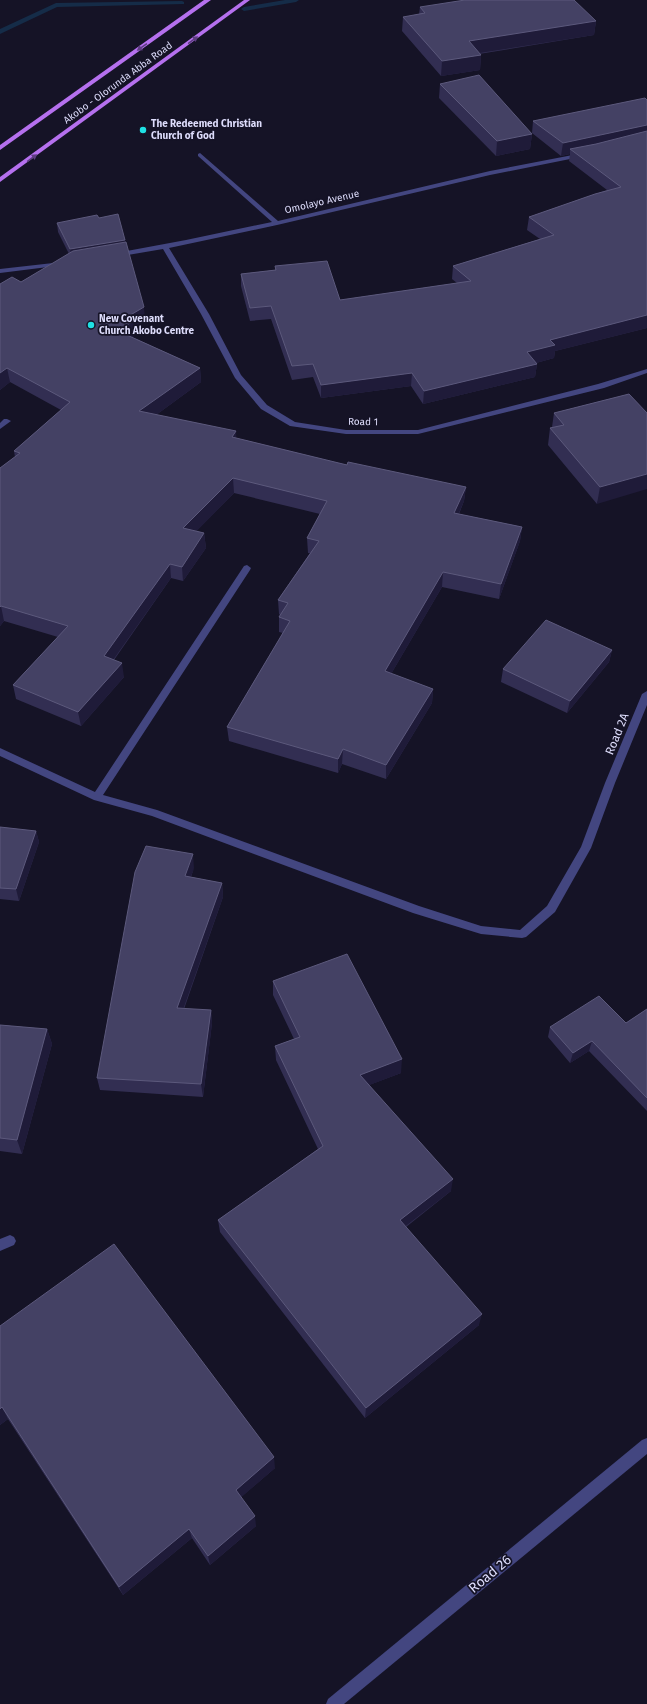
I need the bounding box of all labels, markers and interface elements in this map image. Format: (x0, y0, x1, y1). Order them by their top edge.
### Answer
one-way arrow (188, 36, 198, 44)
street label: Akobo - Olorunda Abba Road (61, 39, 175, 127)
one-way arrow (136, 43, 147, 51)
place label: The Redeemed Christian Church of God (151, 118, 262, 142)
marker: The Redeemed Christian Church of God (138, 125, 148, 135)
one-way arrow (26, 154, 37, 162)
street label: Omolayo Avenue (284, 188, 360, 216)
place label: New Covenant Church Akobo Centre (99, 313, 194, 337)
marker: New Covenant Church Akobo Centre (86, 320, 96, 330)
street label: Road 1 (348, 416, 378, 428)
street label: Road 2A (602, 711, 632, 757)
street label: Road 26 (465, 1551, 515, 1597)

